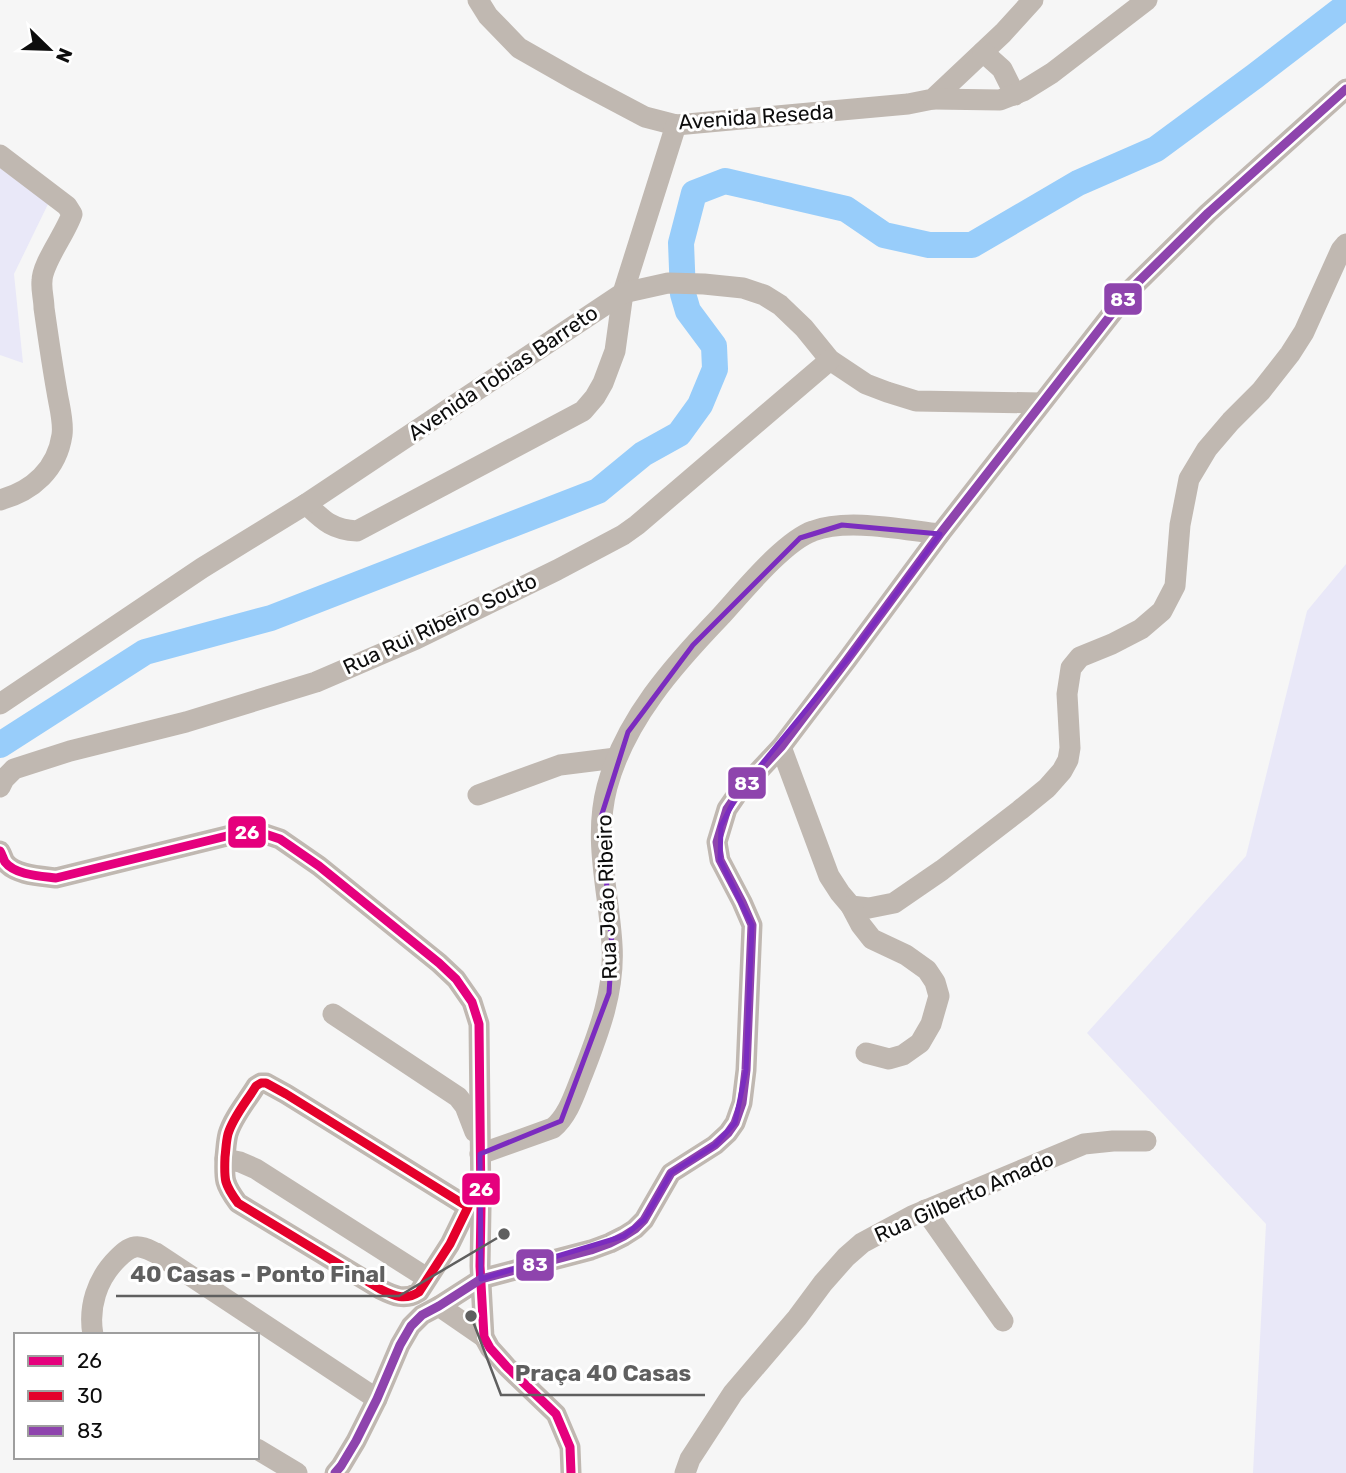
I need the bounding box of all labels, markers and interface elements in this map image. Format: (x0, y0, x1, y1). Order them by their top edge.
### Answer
north arrow (14, 14, 84, 84)
text: N (51, 45, 77, 66)
street label: Avenida Reseda (678, 99, 834, 134)
line badge: 83 (1103, 282, 1143, 316)
text: 83 (1110, 288, 1136, 311)
street label: Avenida Tobias Barreto (403, 300, 602, 445)
street label: Rua Rui Ribeiro Souto (339, 568, 541, 679)
line badge: 83 (727, 766, 767, 800)
text: 83 (734, 772, 760, 795)
street label: Rua João Ribeiro (591, 814, 622, 980)
line badge: 26 (227, 815, 267, 849)
text: 26 (235, 821, 259, 844)
street label: Rua Gilberto Amado (870, 1146, 1057, 1247)
line badge: 26 (461, 1172, 501, 1206)
text: 26 (469, 1178, 493, 1201)
line badge: 83 (515, 1248, 555, 1282)
callout: 40 Casas - Ponto Final (116, 1252, 399, 1296)
text: 83 (522, 1253, 548, 1276)
text: 40 Casas - Ponto Final (130, 1260, 386, 1288)
legend (14, 1333, 259, 1459)
text: 26 (77, 1348, 102, 1373)
callout: Praça 40 Casas (501, 1351, 705, 1395)
text: Praça 40 Casas (515, 1359, 691, 1387)
text: 30 (77, 1383, 103, 1408)
text: 83 (77, 1418, 103, 1443)

